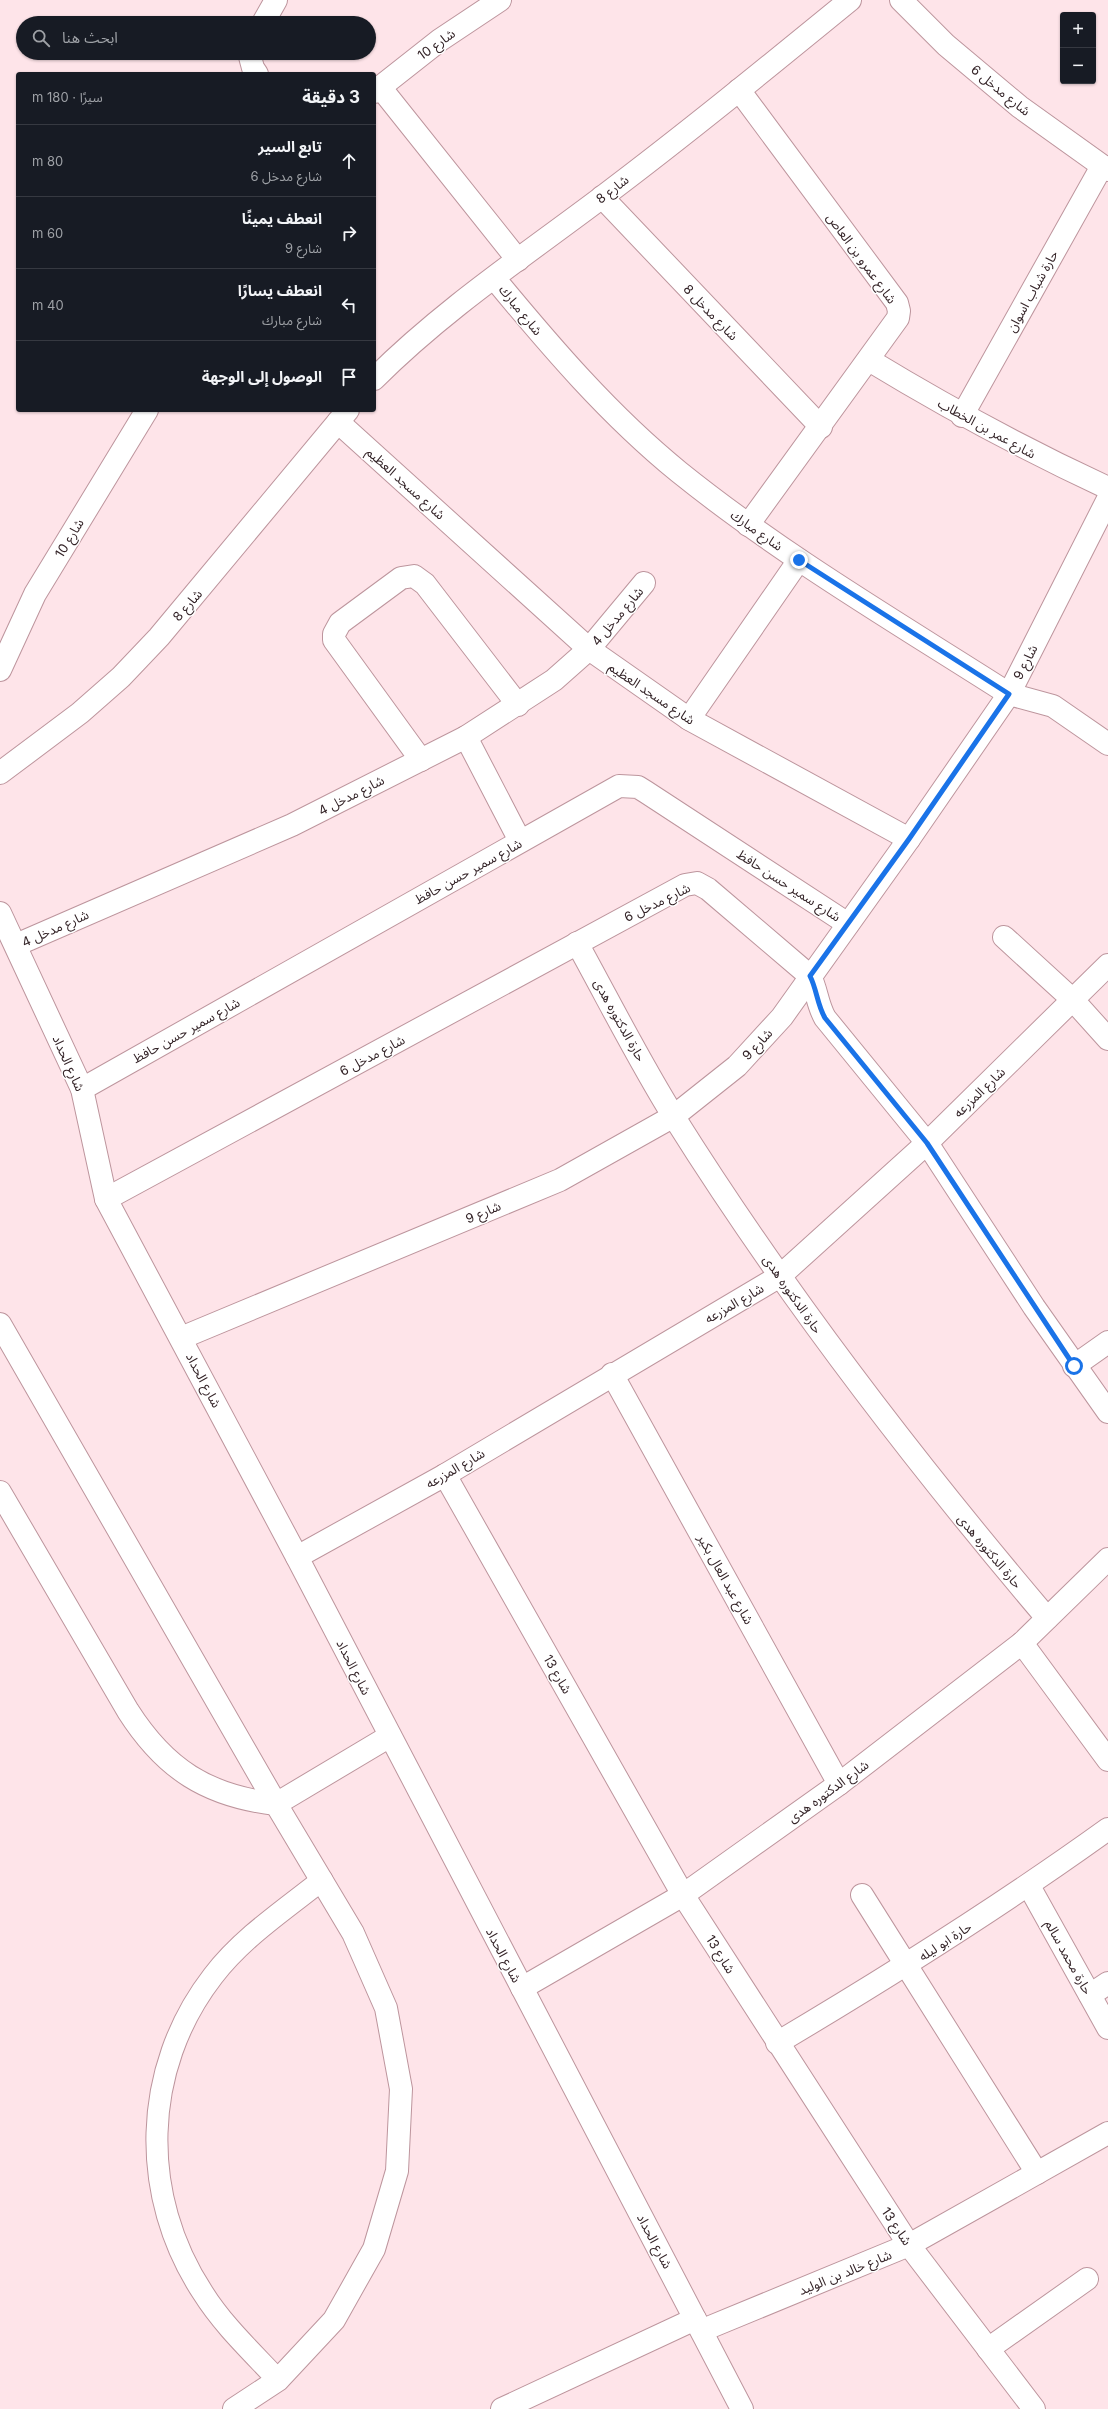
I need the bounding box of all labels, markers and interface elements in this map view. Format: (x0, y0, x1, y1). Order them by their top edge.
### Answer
map controls (1060, 12, 1096, 84)
button: + (1060, 12, 1096, 48)
search box (16, 16, 376, 60)
street label: شارع 10 (414, 25, 460, 65)
icon: search (30, 27, 52, 49)
text: ابحث هنا (62, 28, 118, 47)
button: − (1060, 48, 1096, 84)
street label: شارع مدخل 6 (966, 61, 1034, 121)
text: 3 دقيقة (302, 87, 360, 107)
text: سيرًا · 180 m (32, 89, 103, 105)
text: تابع السير (258, 137, 322, 156)
icon: ahead (338, 150, 360, 172)
text: 80 m (32, 153, 63, 169)
text: شارع مدخل 6 (250, 168, 322, 184)
street label: شارع 8 (592, 171, 633, 209)
text: انعطف يمينًا (242, 209, 322, 228)
street label: شارع عمرو بن العاص (821, 209, 900, 308)
icon: right (338, 222, 360, 244)
text: 60 m (32, 225, 63, 241)
text: شارع 9 (285, 240, 322, 256)
street label: حارة شباب اسوان (1003, 247, 1062, 335)
text: انعطف يسارًا (238, 281, 322, 300)
street label: شارع مدخل 8 (678, 281, 742, 345)
street label: شارع مبارك (494, 282, 546, 340)
icon: left (338, 294, 360, 316)
text: 40 m (32, 297, 64, 313)
text: شارع مبارك (262, 312, 322, 328)
icon: arrive (338, 366, 360, 388)
text: الوصول إلى الوجهة (202, 367, 322, 386)
street label: شارع عمر بن الخطاب (934, 395, 1039, 464)
street label: شارع مسجد العظيم (361, 443, 449, 525)
street label: شارع مبارك (726, 506, 786, 556)
street label: شارع 10 (51, 516, 89, 562)
route end (790, 551, 808, 569)
street label: شارع مدخل 4 (588, 583, 649, 651)
street label: شارع 8 (169, 586, 207, 626)
street label: شارع 9 (1009, 642, 1043, 684)
street label: شارع مسجد العظيم (604, 658, 698, 730)
street label: شارع مدخل 4 (315, 772, 388, 821)
street label: شارع سمير حسن حافظ (412, 835, 526, 910)
street label: شارع سمير حسن حافظ (733, 846, 844, 927)
street label: شارع مدخل 6 (621, 879, 694, 928)
street label: شارع مدخل 4 (19, 906, 92, 953)
street label: حارة الدكتوره هدى (590, 976, 649, 1065)
street label: شارع سمير حسن حافظ (130, 994, 244, 1069)
street label: شارع 9 (739, 1025, 778, 1065)
street label: شارع مدخل 6 (337, 1031, 409, 1082)
street label: شارع الحداد (47, 1032, 89, 1095)
street label: شارع المزرعه (950, 1064, 1010, 1123)
street label: شارع 9 (463, 1197, 504, 1229)
street label: حارة الدكتوره هدى (759, 1252, 826, 1337)
street label: شارع المزرعه (702, 1280, 768, 1329)
street label: شارع الحداد (180, 1350, 225, 1412)
route start (1065, 1357, 1083, 1375)
street label: شارع المزرعه (423, 1445, 489, 1494)
street label: حارة الدكتوره هدى (954, 1511, 1026, 1592)
street label: شارع عبد العال بكير (692, 1530, 757, 1628)
street label: شارع الحداد (331, 1637, 375, 1699)
street label: شارع 13 (538, 1652, 576, 1698)
street label: شارع الدكتوره هدى (784, 1756, 873, 1828)
street label: حارة محمد سالم (1039, 1917, 1096, 1999)
street label: حارة ابو ليله (916, 1918, 975, 1964)
street label: شارع الحداد (480, 1925, 525, 1987)
street label: شارع 13 (700, 1932, 739, 1978)
street label: شارع 13 (876, 2204, 915, 2250)
street label: شارع الحداد (631, 2211, 676, 2273)
street label: شارع خالد بن الوليد (796, 2246, 895, 2301)

